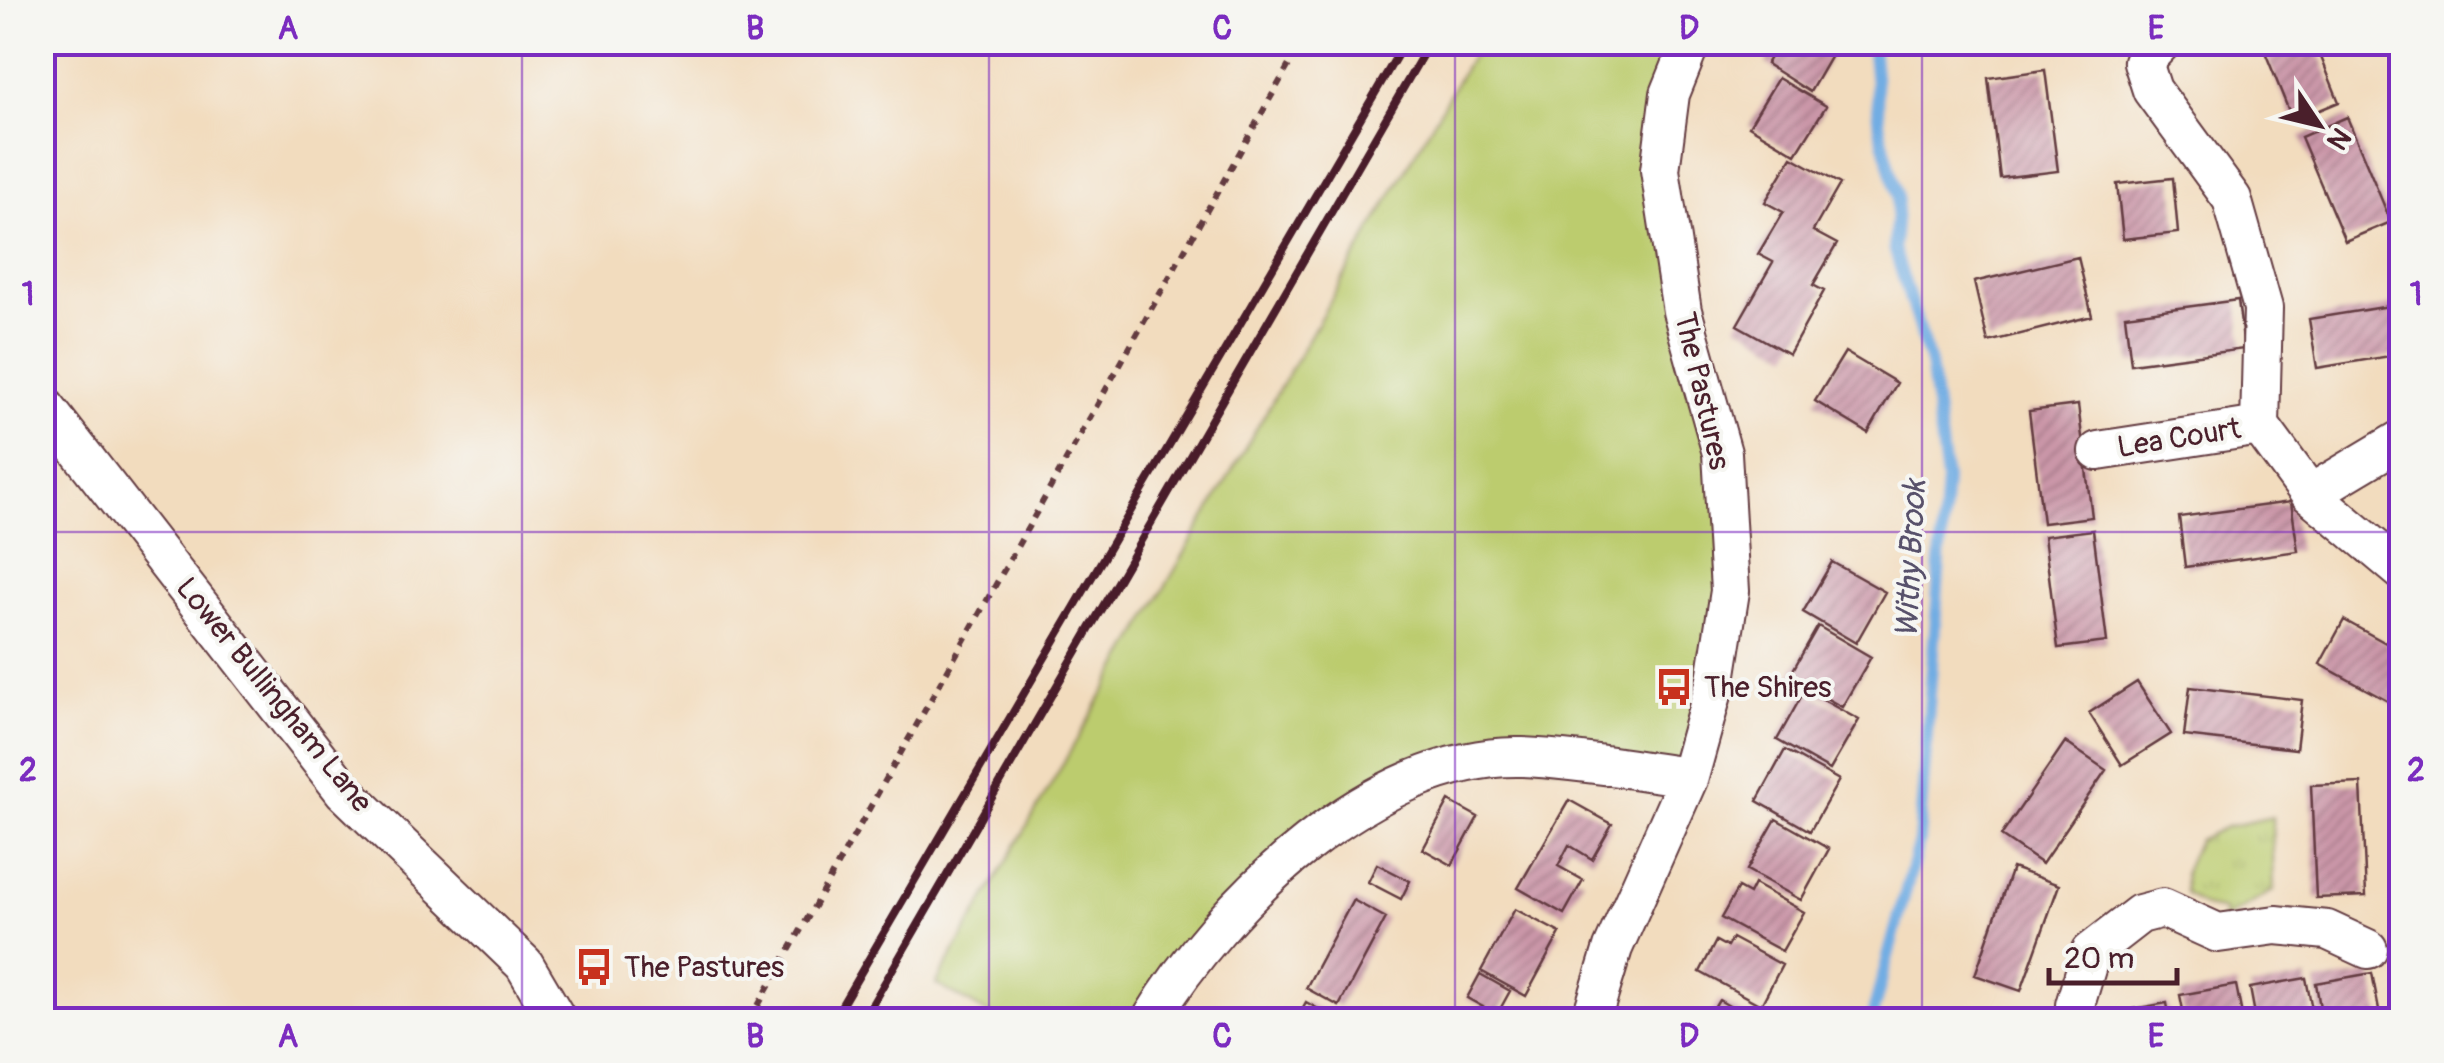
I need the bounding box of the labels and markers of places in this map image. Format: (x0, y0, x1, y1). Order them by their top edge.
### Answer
bus stop icon: The Shires (1653, 666, 1695, 708)
place label: The Shires (1704, 669, 1832, 706)
bus stop icon: The Pastures (573, 946, 615, 988)
place label: The Pastures (624, 949, 784, 986)

